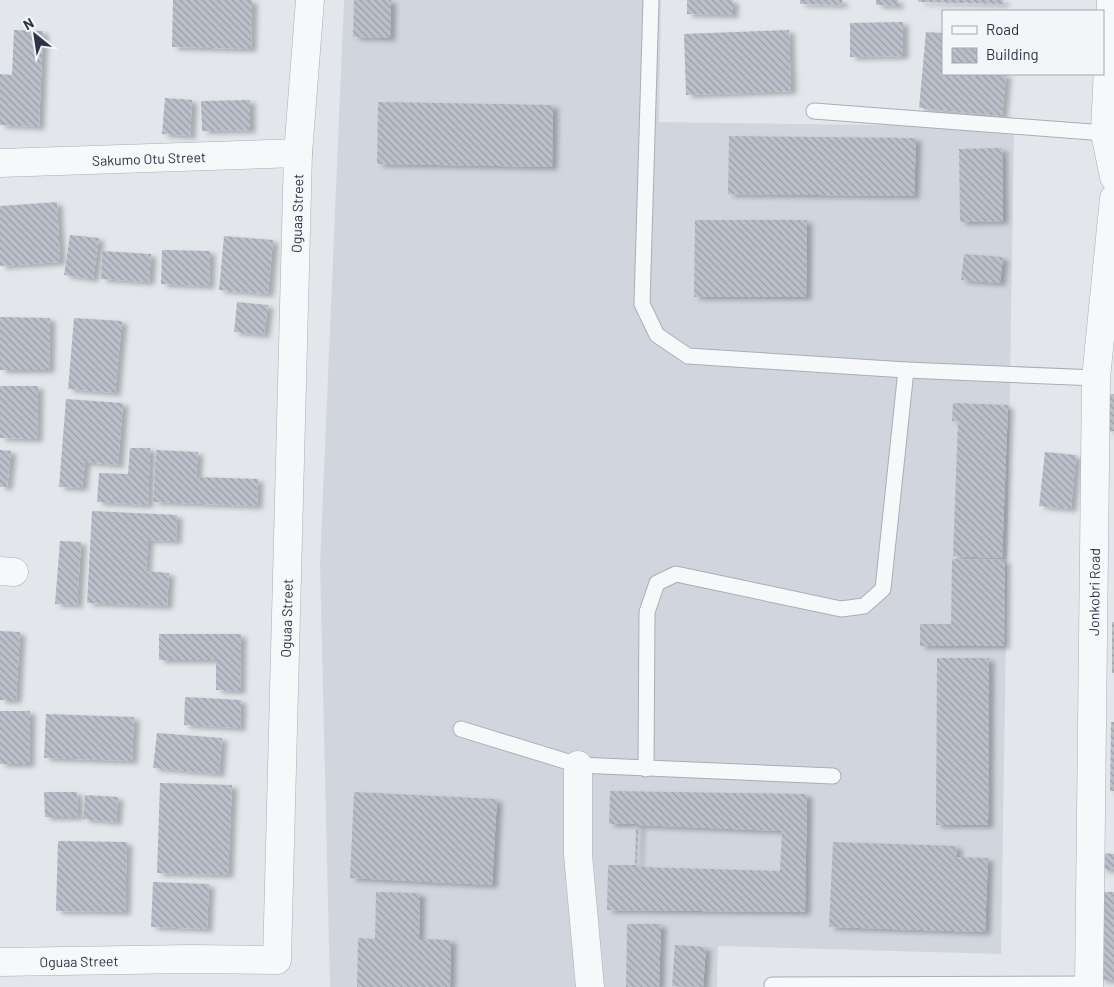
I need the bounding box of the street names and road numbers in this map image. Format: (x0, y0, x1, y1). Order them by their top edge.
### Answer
street label: Sakumo Otu Street (92, 148, 206, 168)
street label: Oguaa Street (287, 174, 306, 253)
street label: Jonkobri Road (1085, 548, 1103, 636)
street label: Oguaa Street (276, 578, 295, 658)
street label: Oguaa Street (39, 952, 119, 970)

